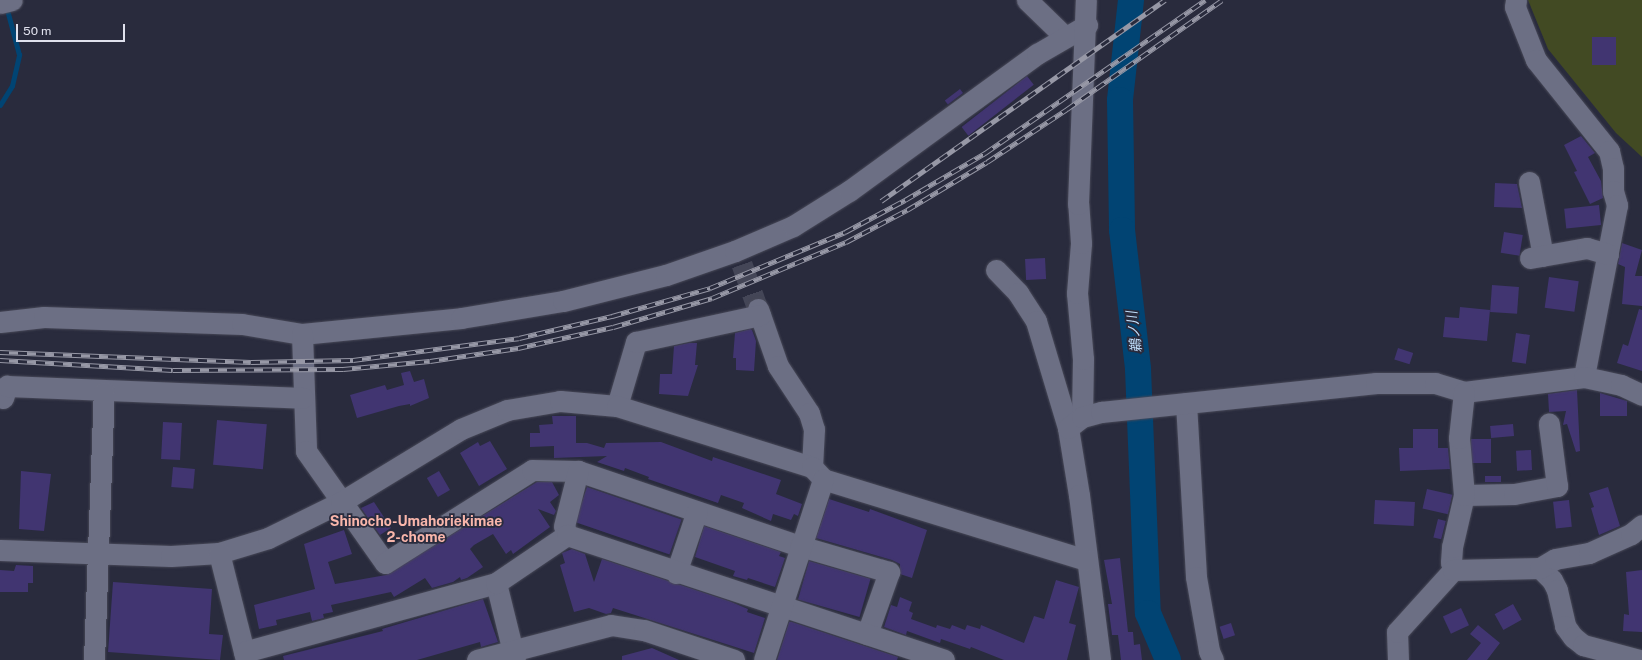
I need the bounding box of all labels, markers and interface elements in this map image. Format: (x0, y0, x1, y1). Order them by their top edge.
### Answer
scale bar (18, 16, 127, 42)
text: 50 m (23, 24, 51, 38)
water label: 鵜ノ川 (1123, 310, 1145, 354)
district label: Shinocho-Umahoriekimae 2-chome (330, 513, 502, 546)

